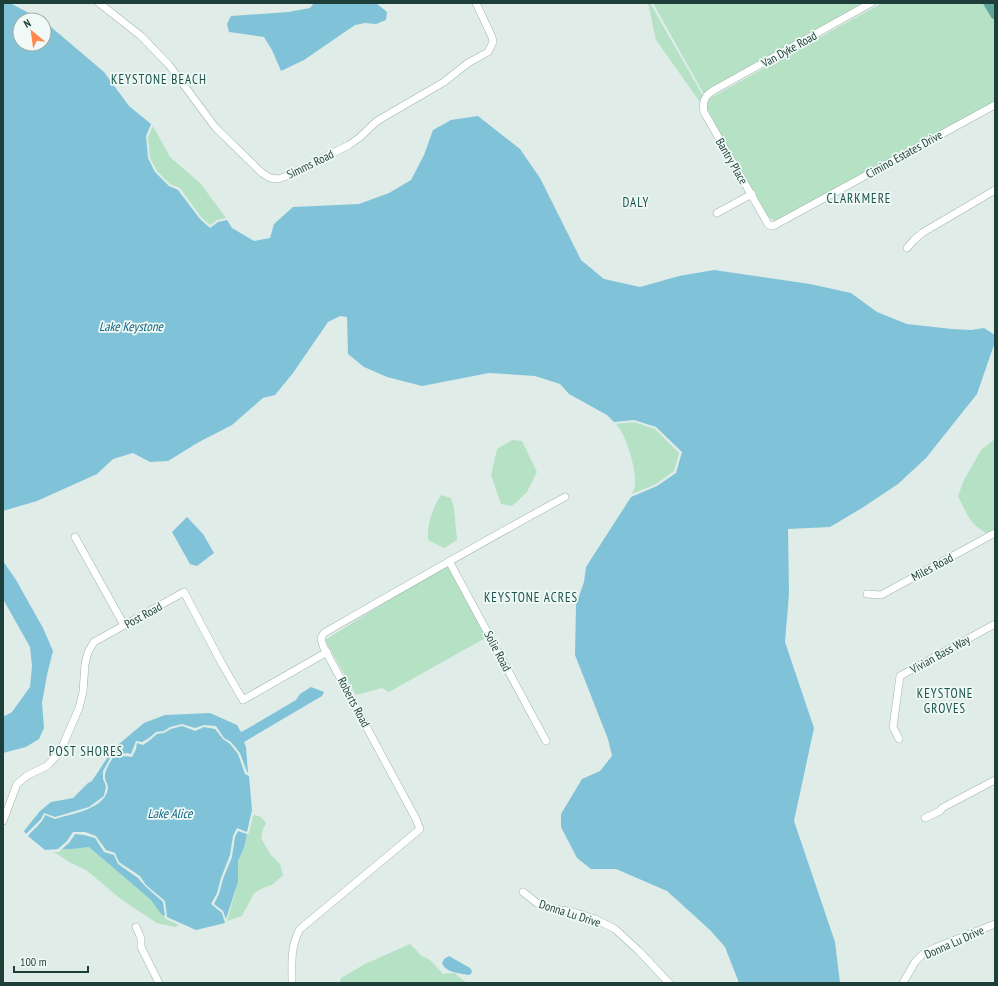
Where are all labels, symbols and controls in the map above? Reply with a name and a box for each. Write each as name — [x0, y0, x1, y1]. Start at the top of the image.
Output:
north arrow — [12, 12, 52, 52]
text: N — [21, 16, 33, 31]
street label: Van Dyke Road — [758, 28, 819, 71]
district label: KEYSTONE BEACH — [111, 71, 207, 88]
street label: Cimino Estates Drive — [863, 127, 945, 181]
street label: Bantry Place — [713, 135, 751, 187]
street label: Simms Road — [284, 146, 336, 182]
district label: CLARKMERE — [827, 190, 891, 207]
district label: DALY — [623, 194, 649, 211]
water label: Lake Keystone — [99, 318, 165, 335]
street label: Miles Road — [909, 550, 955, 584]
district label: KEYSTONE ACRES — [484, 589, 578, 606]
street label: Post Road — [122, 599, 164, 631]
street label: Solie Road — [481, 628, 515, 674]
street label: Vivian Bass Way — [907, 631, 973, 677]
street label: Roberts Road — [335, 674, 373, 730]
district label: KEYSTONE GROVES — [917, 685, 973, 717]
district label: POST SHORES — [49, 743, 123, 760]
water label: Lake Alice — [148, 805, 194, 822]
street label: Donna Lu Drive — [537, 896, 603, 930]
street label: Donna Lu Drive — [922, 922, 986, 962]
scale bar — [14, 948, 88, 974]
text: 100 m — [20, 954, 47, 969]

